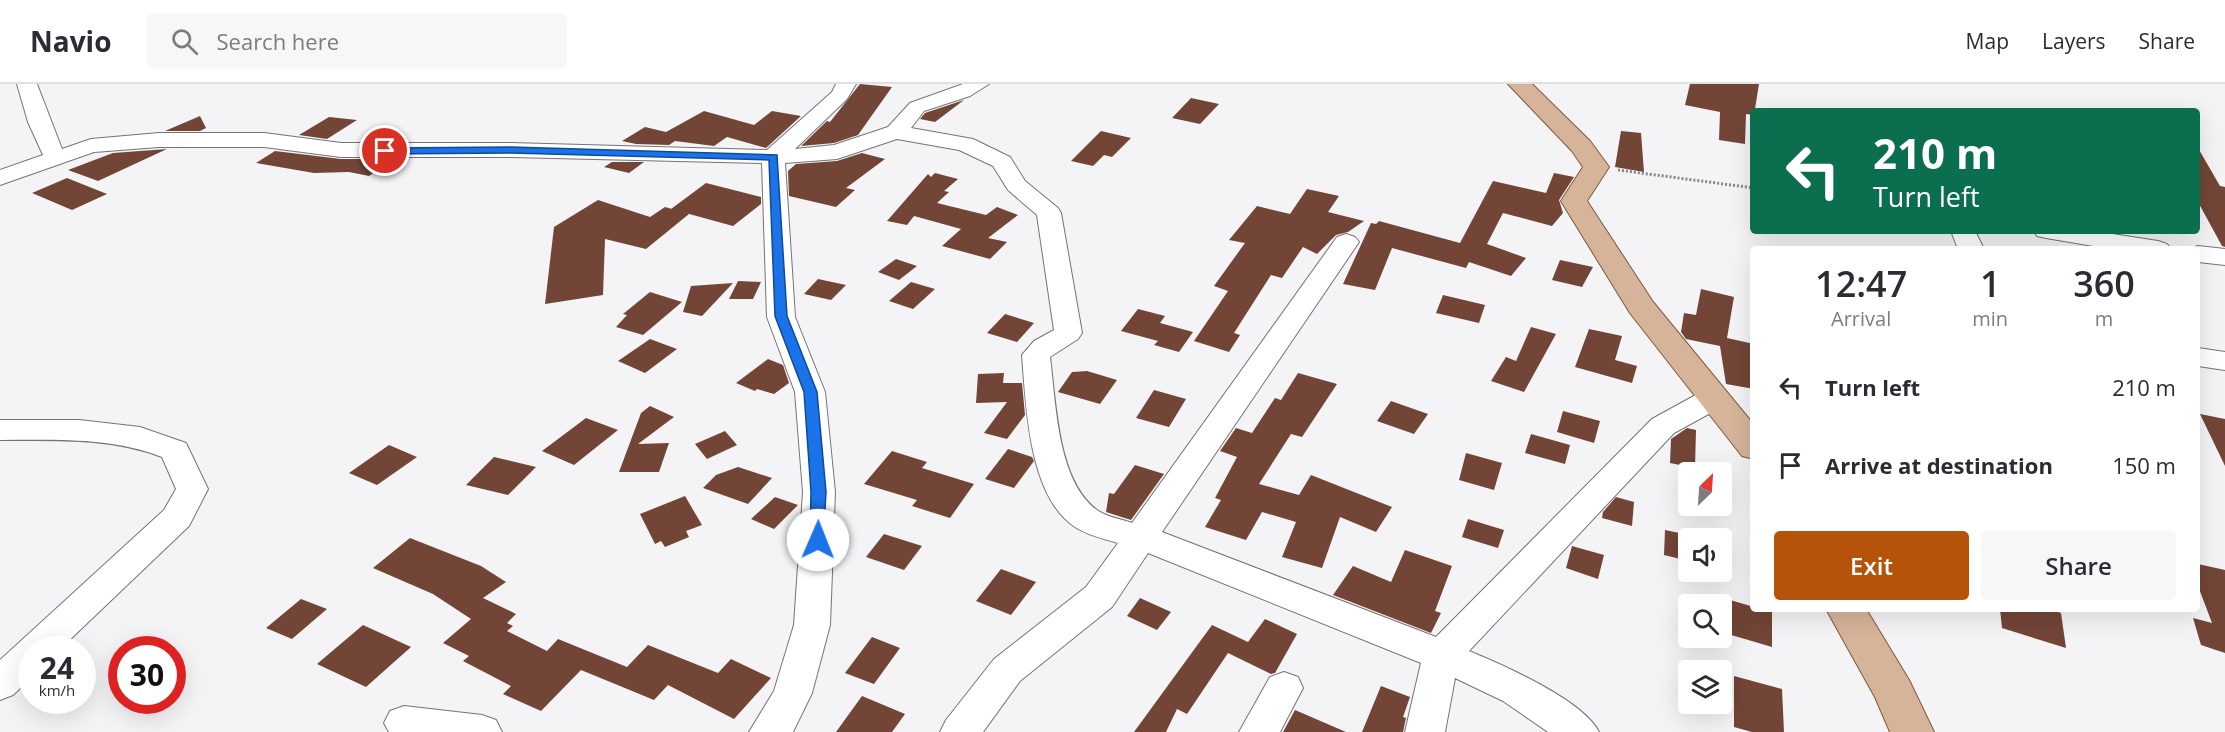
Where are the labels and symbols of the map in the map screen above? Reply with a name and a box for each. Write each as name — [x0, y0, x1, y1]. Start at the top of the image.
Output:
pin — [359, 125, 410, 176]
north arrow — [1678, 462, 1732, 516]
position arrow — [786, 508, 850, 572]
speed limit sign: 30 — [108, 636, 186, 714]

